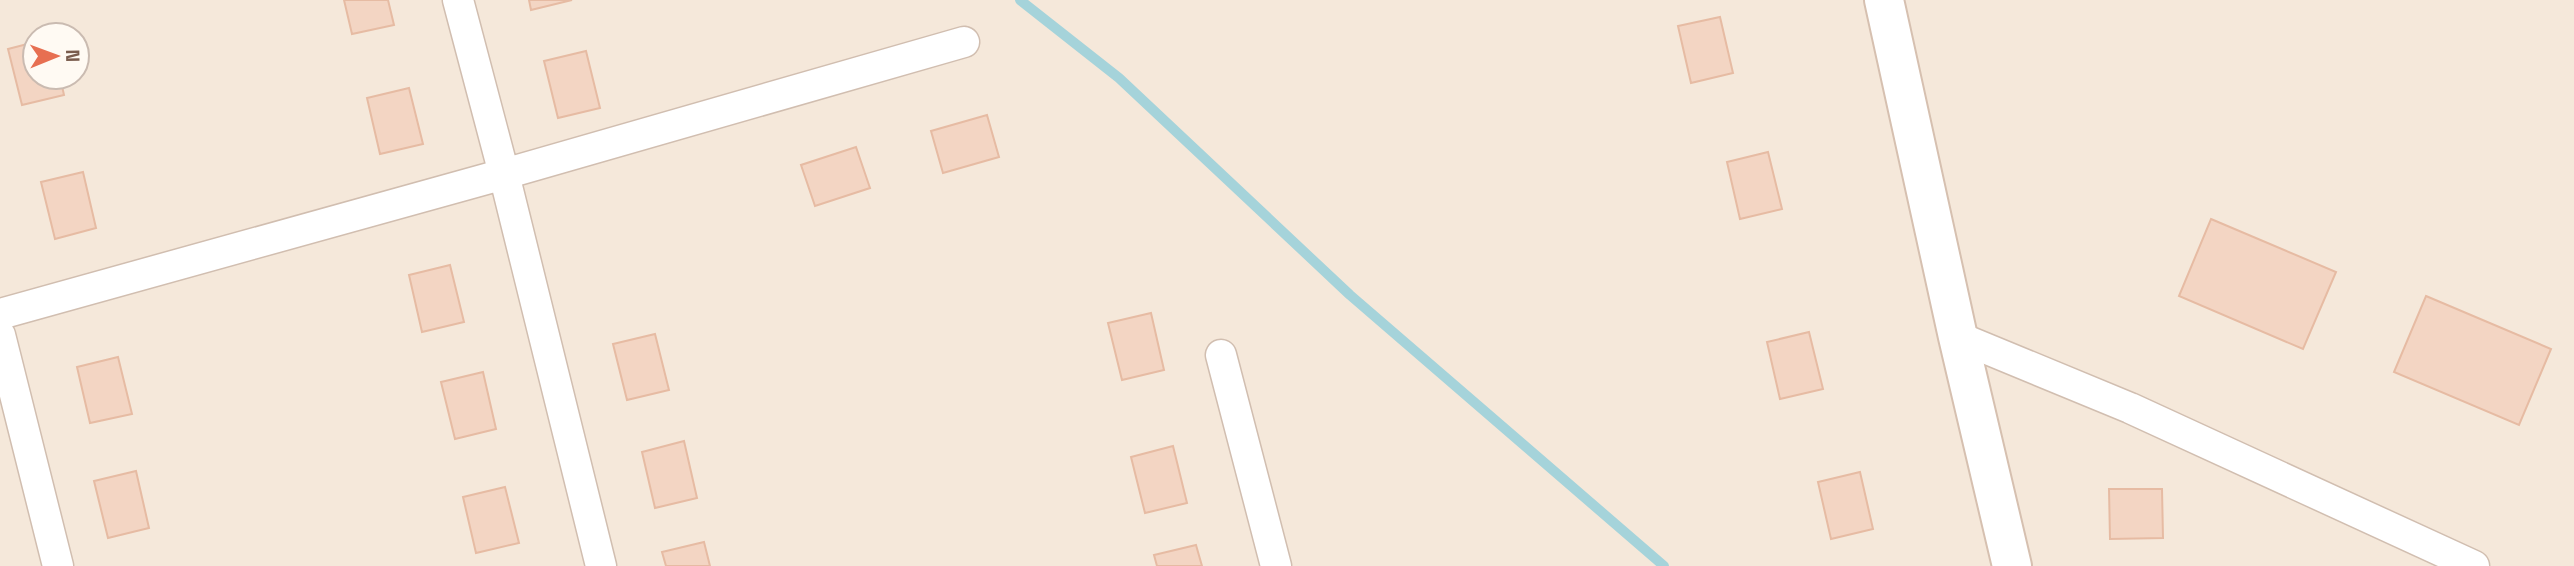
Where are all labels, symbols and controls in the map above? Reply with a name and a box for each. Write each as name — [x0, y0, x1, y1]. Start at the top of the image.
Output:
north arrow — [21, 21, 91, 91]
text: N — [60, 49, 85, 62]

